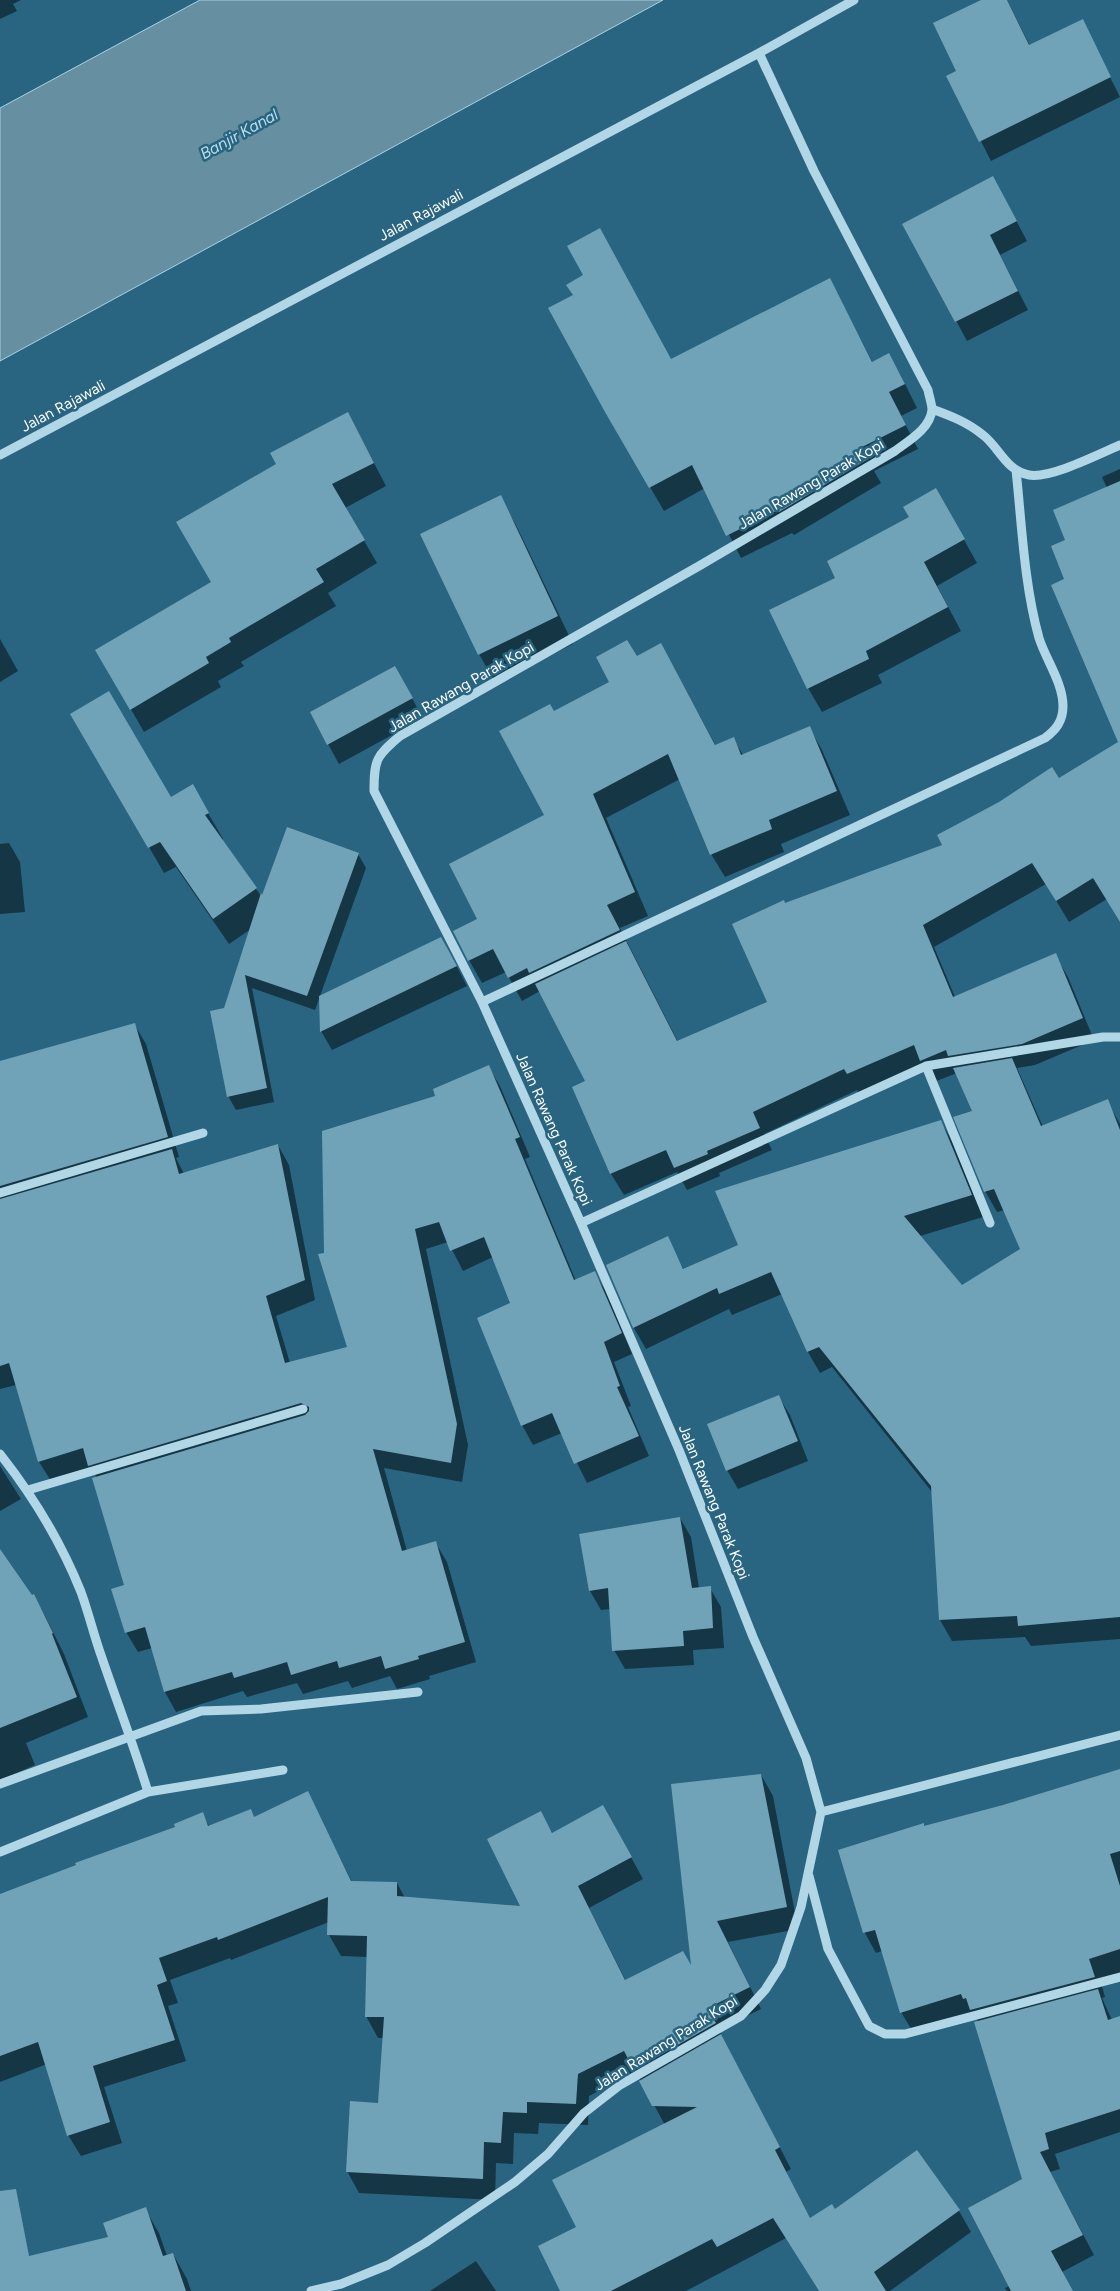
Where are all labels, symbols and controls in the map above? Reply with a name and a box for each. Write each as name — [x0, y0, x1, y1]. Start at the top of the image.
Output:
water label: Banjir Kanal — [197, 105, 282, 163]
street label: Jalan Rajawali — [376, 185, 466, 245]
street label: Jalan Rajawali — [18, 376, 108, 436]
street label: Jalan Rawang Parak Kopi — [735, 435, 887, 533]
street label: Jalan Rawang Parak Kopi — [385, 638, 537, 736]
street label: Jalan Rawang Parak Kopi — [512, 1050, 596, 1208]
street label: Jalan Rawang Parak Kopi — [675, 1422, 753, 1582]
street label: Jalan Rawang Parak Kopi — [591, 1992, 741, 2094]

